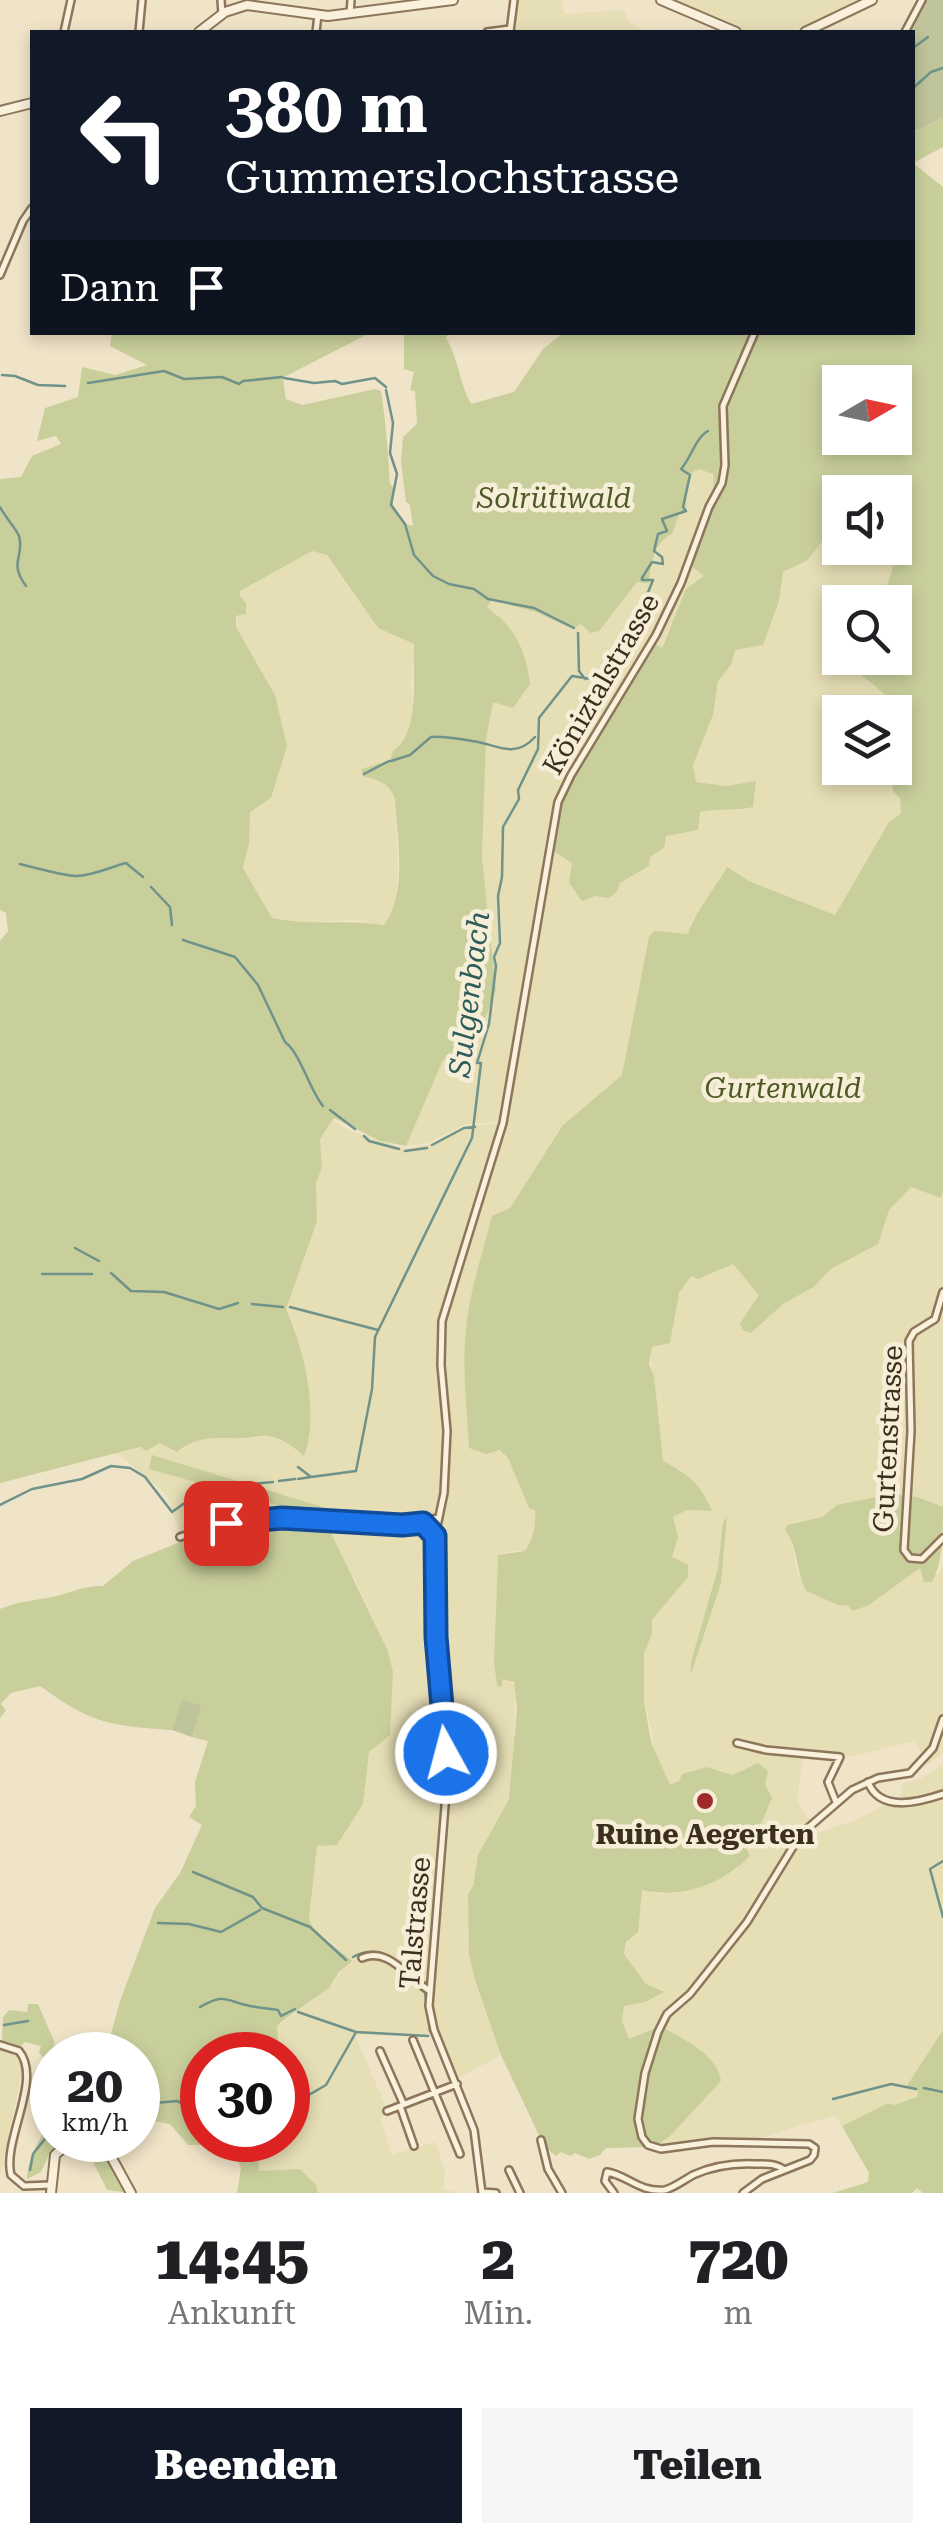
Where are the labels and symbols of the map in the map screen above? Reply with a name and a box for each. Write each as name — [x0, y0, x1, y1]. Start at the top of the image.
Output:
north arrow — [822, 365, 912, 455]
park label: Solrütiwald — [476, 482, 631, 515]
street label: Köniztalstrasse — [536, 588, 666, 780]
water label: Sulgenbach — [441, 909, 497, 1080]
park label: Gurtenwald — [705, 1072, 861, 1105]
street label: Gurtenstrasse — [867, 1345, 909, 1533]
pin — [184, 1481, 269, 1566]
position arrow — [394, 1701, 498, 1805]
marker: Ruine Aegerten — [694, 1790, 716, 1812]
place label: Ruine Aegerten — [595, 1818, 815, 1851]
street label: Talstrasse — [393, 1856, 437, 1990]
speed limit sign: 30 — [180, 2032, 310, 2162]

